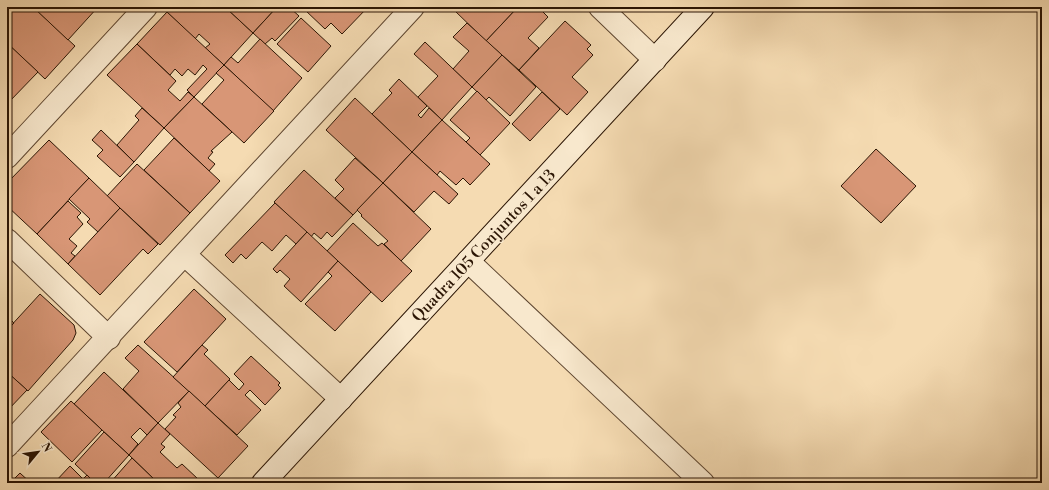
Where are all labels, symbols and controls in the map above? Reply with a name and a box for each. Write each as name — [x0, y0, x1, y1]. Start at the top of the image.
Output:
street label: Quadra 105 Conjuntos 1 a 13 — [408, 165, 560, 326]
north arrow — [18, 432, 58, 472]
text: N — [38, 440, 54, 455]

